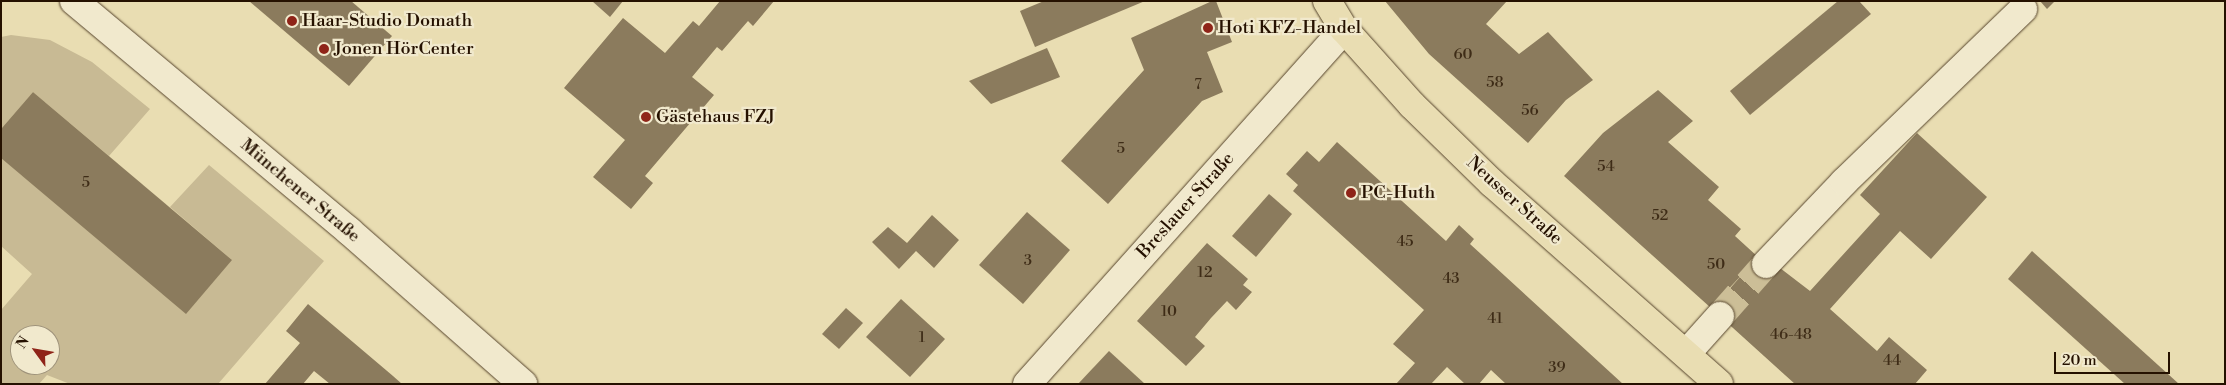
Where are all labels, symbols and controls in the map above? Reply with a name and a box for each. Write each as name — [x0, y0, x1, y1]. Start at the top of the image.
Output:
place label: Haar-Studio Domath — [302, 10, 472, 32]
marker: Haar-Studio Domath — [286, 15, 298, 27]
place label: Hoti KFZ-Handel — [1218, 17, 1361, 39]
marker: Hoti KFZ-Handel — [1202, 22, 1214, 34]
place label: Jonen HörCenter — [334, 38, 474, 60]
marker: Jonen HörCenter — [318, 43, 330, 55]
house number: 60 — [1453, 46, 1473, 64]
house number: 58 — [1486, 74, 1504, 92]
house number: 7 — [1194, 76, 1202, 94]
house number: 56 — [1521, 102, 1539, 120]
place label: Gästehaus FZJ — [656, 106, 775, 128]
marker: Gästehaus FZJ — [640, 111, 652, 123]
street label: Münchener Straße — [236, 135, 364, 247]
house number: 5 — [1117, 140, 1125, 158]
street label: Breslauer Straße — [1133, 149, 1239, 263]
street label: Neusser Straße — [1462, 152, 1566, 250]
house number: 54 — [1597, 158, 1615, 176]
house number: 5 — [82, 174, 90, 192]
place label: PC-Huth — [1361, 182, 1435, 204]
marker: PC-Huth — [1345, 187, 1357, 199]
house number: 52 — [1652, 207, 1668, 225]
house number: 45 — [1396, 233, 1414, 251]
house number: 3 — [1024, 252, 1032, 270]
house number: 50 — [1707, 256, 1725, 274]
house number: 12 — [1197, 264, 1213, 282]
house number: 43 — [1442, 270, 1460, 288]
house number: 10 — [1161, 303, 1177, 321]
house number: 41 — [1487, 310, 1503, 328]
north arrow — [10, 325, 60, 375]
house number: 46-48 — [1770, 326, 1812, 344]
house number: 1 — [919, 329, 925, 347]
text: N — [13, 333, 34, 352]
scale bar — [2056, 342, 2172, 374]
text: 20 m — [2062, 351, 2097, 370]
house number: 44 — [1883, 352, 1901, 370]
house number: 39 — [1548, 359, 1566, 377]

